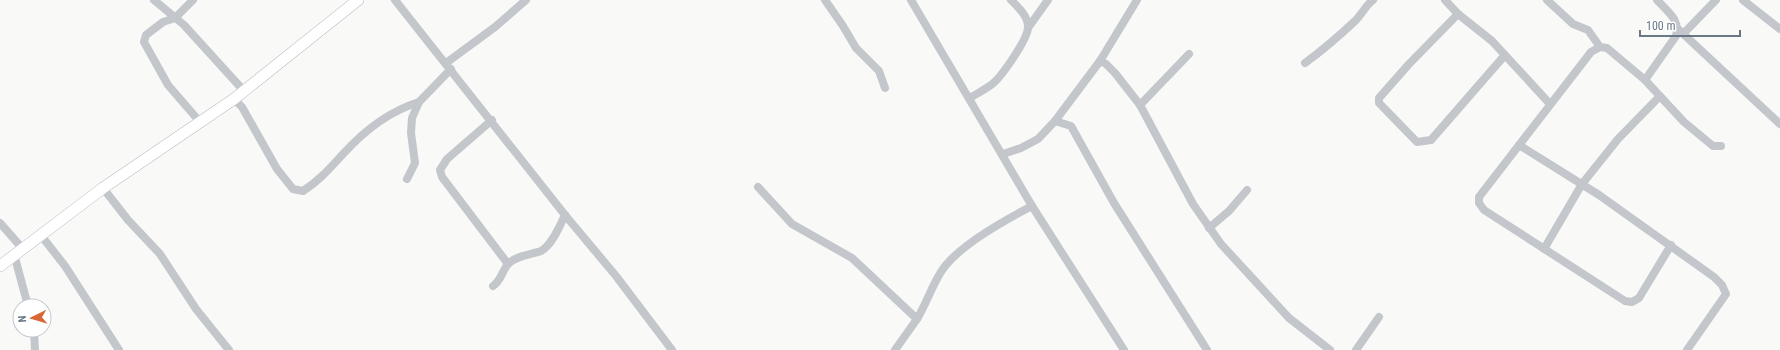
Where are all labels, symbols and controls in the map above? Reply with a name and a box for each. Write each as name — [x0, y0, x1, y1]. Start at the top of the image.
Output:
scale bar — [1640, 12, 1740, 38]
text: 100 m — [1646, 19, 1676, 33]
north arrow — [12, 298, 52, 338]
text: N — [16, 315, 29, 323]

